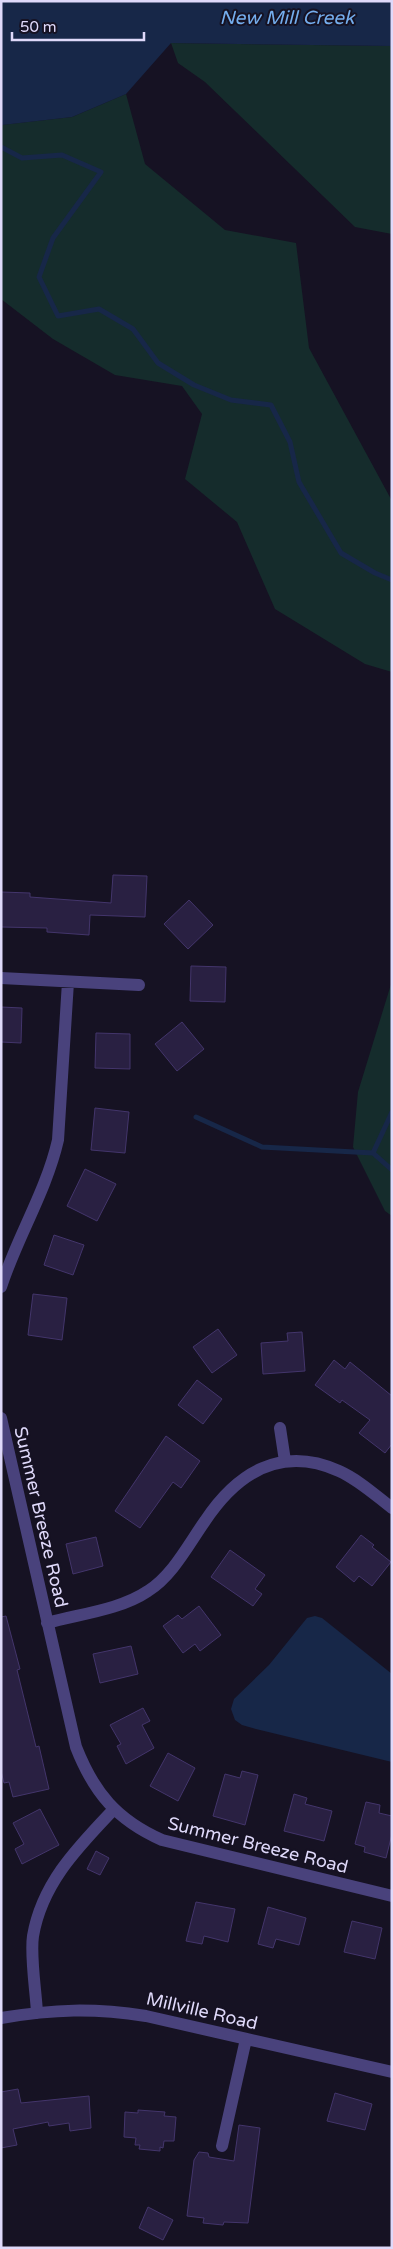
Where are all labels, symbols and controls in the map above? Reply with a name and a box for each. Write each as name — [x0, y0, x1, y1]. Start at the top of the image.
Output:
water label: New Mill Creek — [220, 7, 356, 29]
scale bar — [12, 10, 145, 42]
text: 50 m — [20, 18, 57, 36]
street label: Summer Breeze Road — [9, 1424, 73, 1610]
street label: Summer Breeze Road — [166, 1812, 350, 1878]
street label: Millville Road — [144, 1987, 260, 2035]

